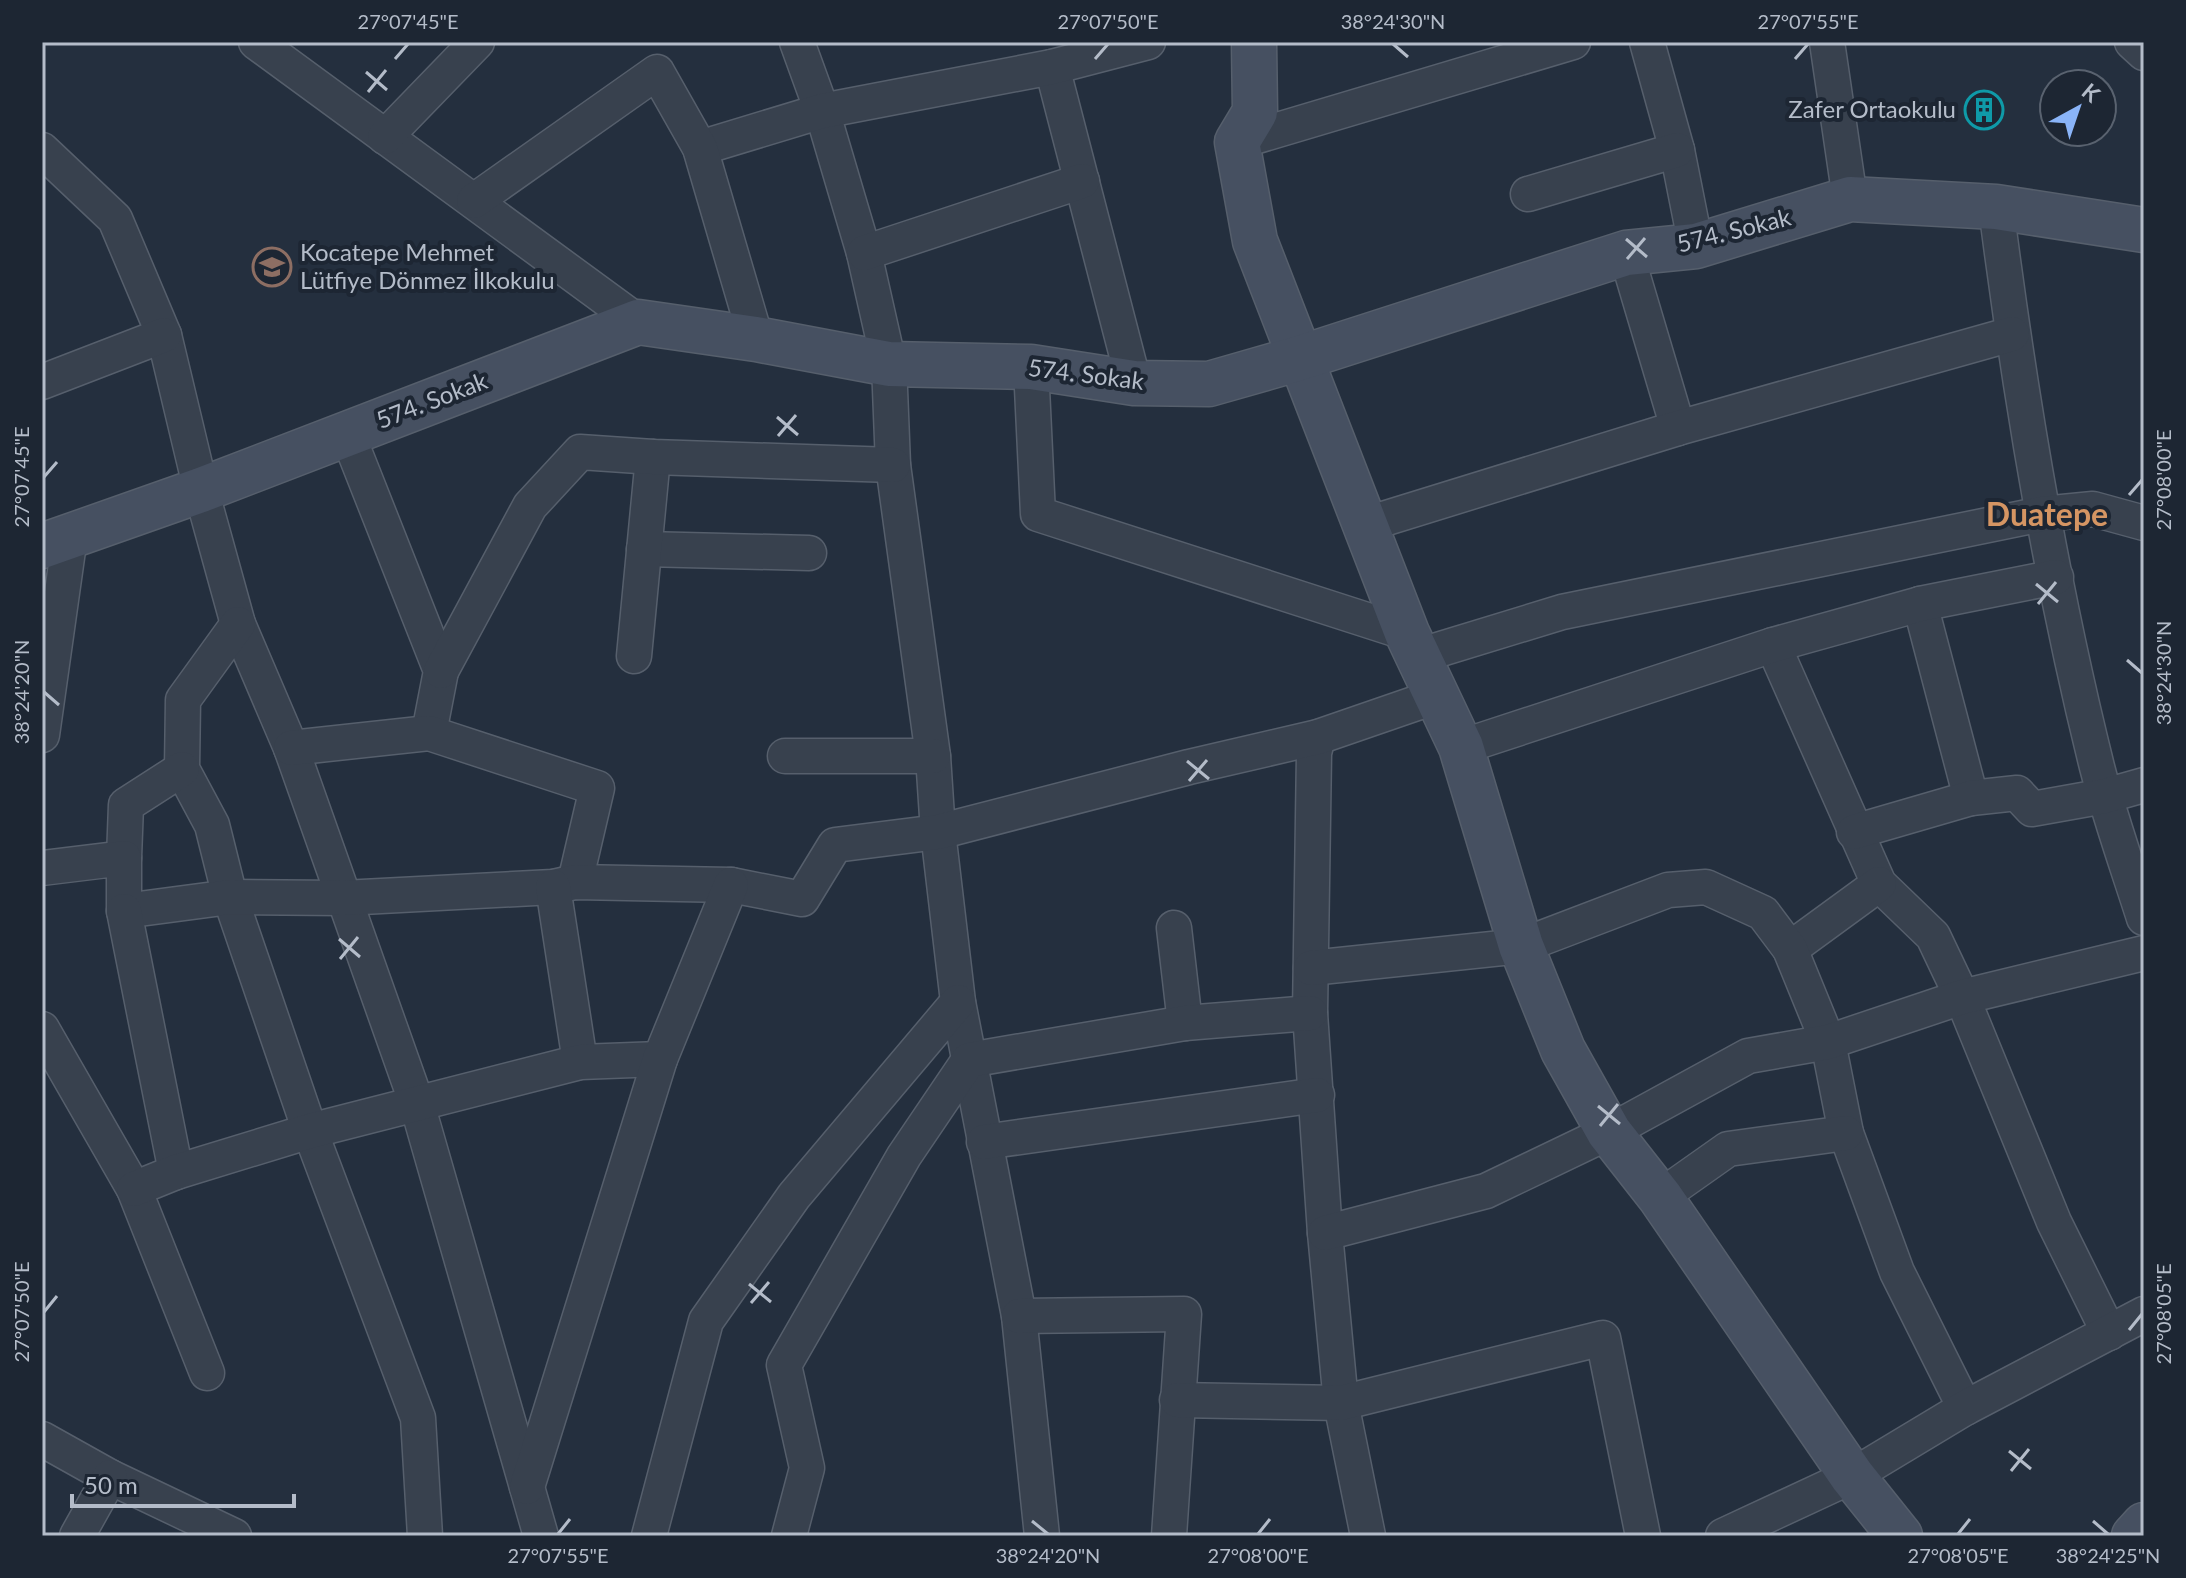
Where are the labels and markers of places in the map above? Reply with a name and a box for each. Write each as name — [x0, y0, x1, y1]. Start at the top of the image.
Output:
building icon: Zafer Ortaokulu — [1963, 89, 2005, 131]
place label: Zafer Ortaokulu — [1788, 94, 1956, 123]
place label: Kocatepe Mehmet Lütfiye Dönmez İlkokulu — [300, 237, 555, 294]
school or university icon: Kocatepe Mehmet Lütfiye Dönmez İlkokulu — [251, 246, 293, 288]

